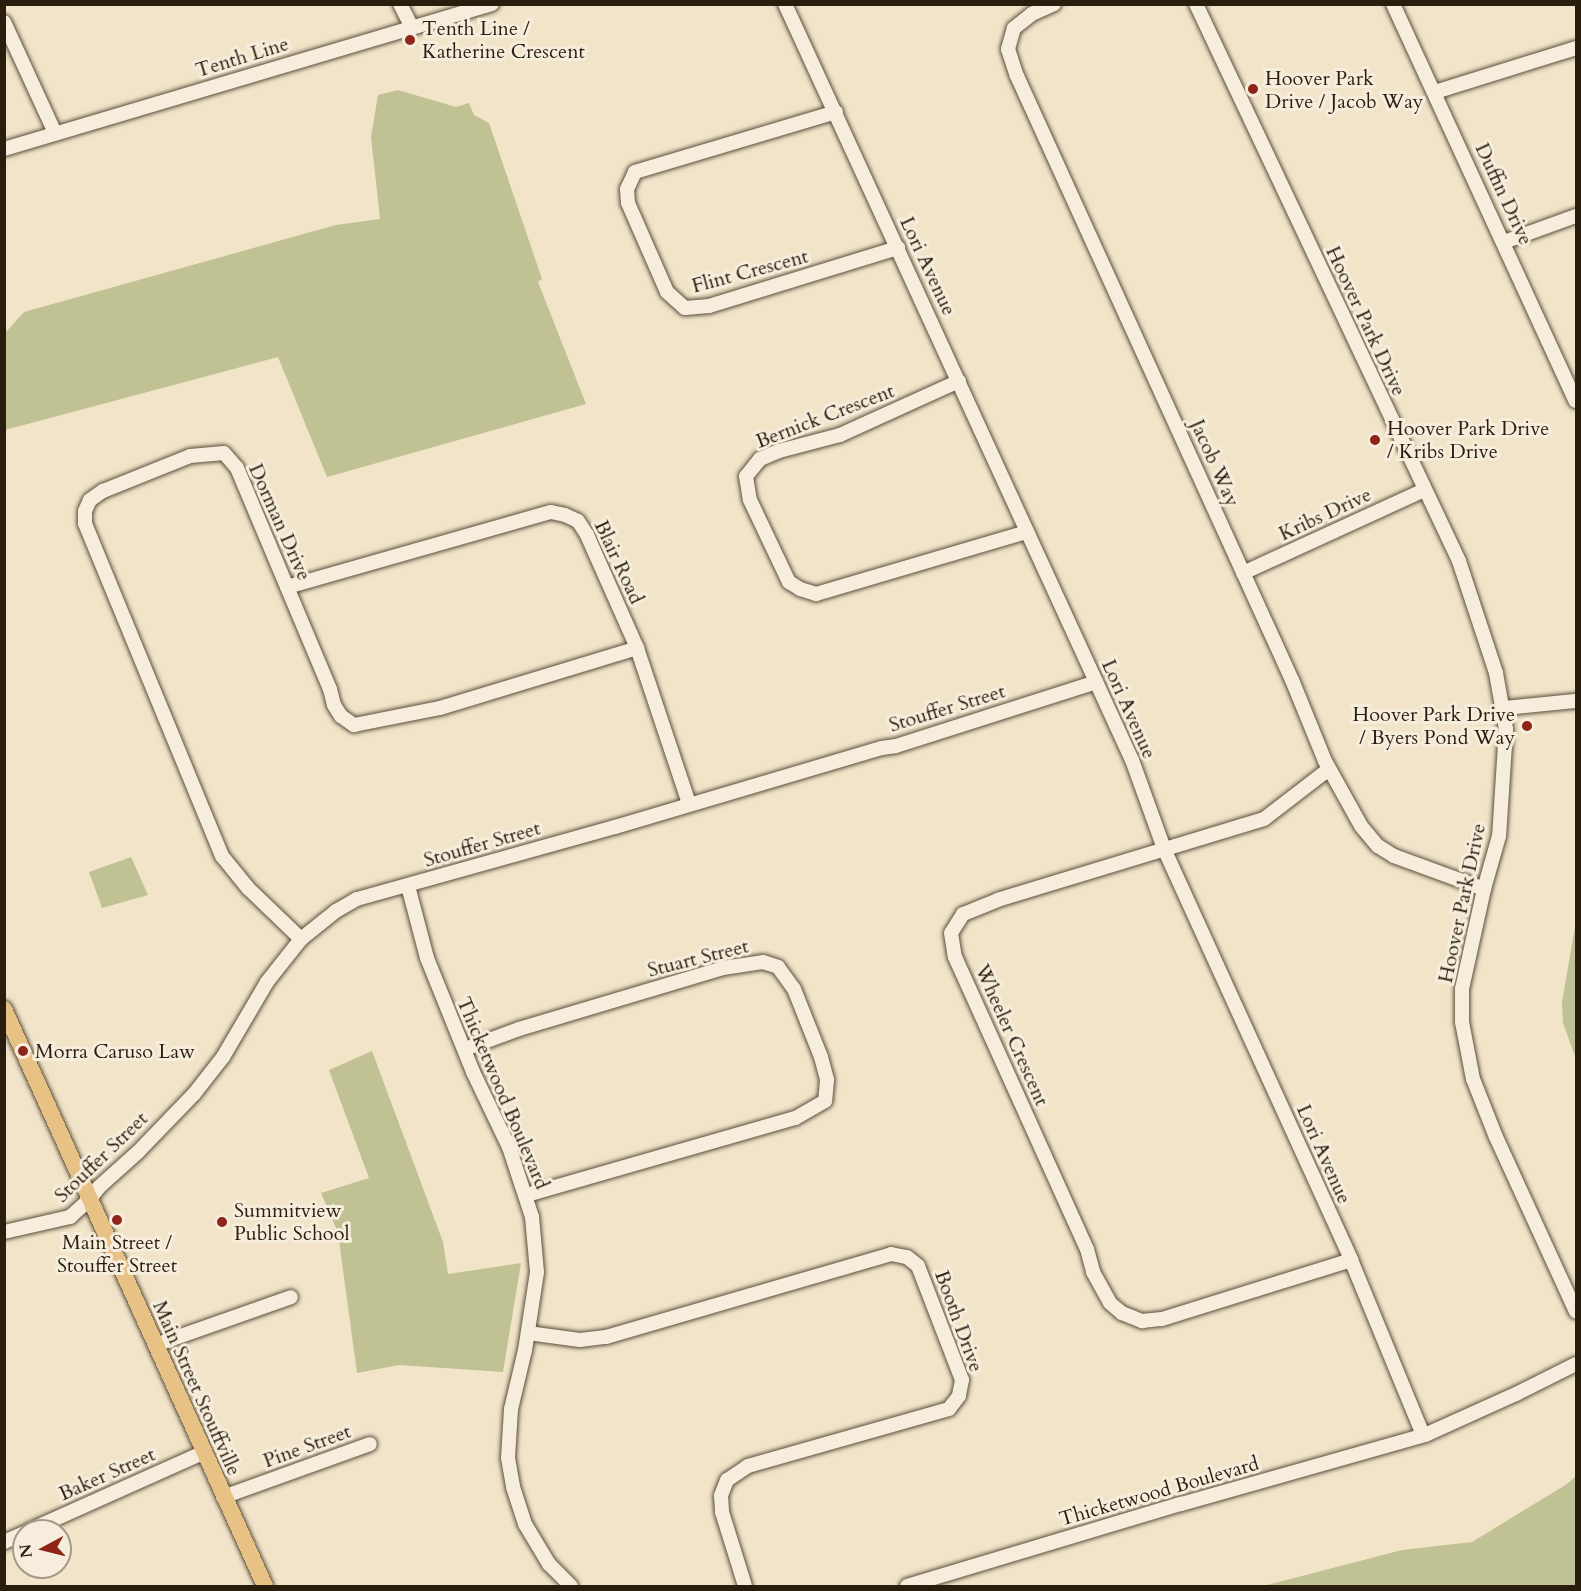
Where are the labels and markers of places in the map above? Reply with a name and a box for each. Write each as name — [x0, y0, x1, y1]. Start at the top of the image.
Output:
place label: Tenth Line / Katherine Crescent — [422, 16, 585, 63]
marker: Tenth Line / Katherine Crescent — [403, 33, 417, 47]
place label: Hoover Park Drive / Jacob Way — [1265, 66, 1423, 113]
marker: Hoover Park Drive / Jacob Way — [1246, 82, 1260, 96]
place label: Hoover Park Drive / Kribs Drive — [1387, 416, 1549, 463]
marker: Hoover Park Drive / Kribs Drive — [1368, 433, 1382, 447]
place label: Hoover Park Drive / Byers Pond Way — [1353, 702, 1515, 749]
marker: Hoover Park Drive / Byers Pond Way — [1520, 719, 1534, 733]
place label: Morra Caruso Law — [35, 1039, 195, 1063]
marker: Morra Caruso Law — [16, 1044, 30, 1058]
place label: Summitview Public School — [234, 1198, 350, 1245]
marker: Main Street / Stouffer Street — [110, 1213, 124, 1227]
marker: Summitview Public School — [215, 1215, 229, 1229]
place label: Main Street / Stouffer Street — [57, 1230, 177, 1277]

